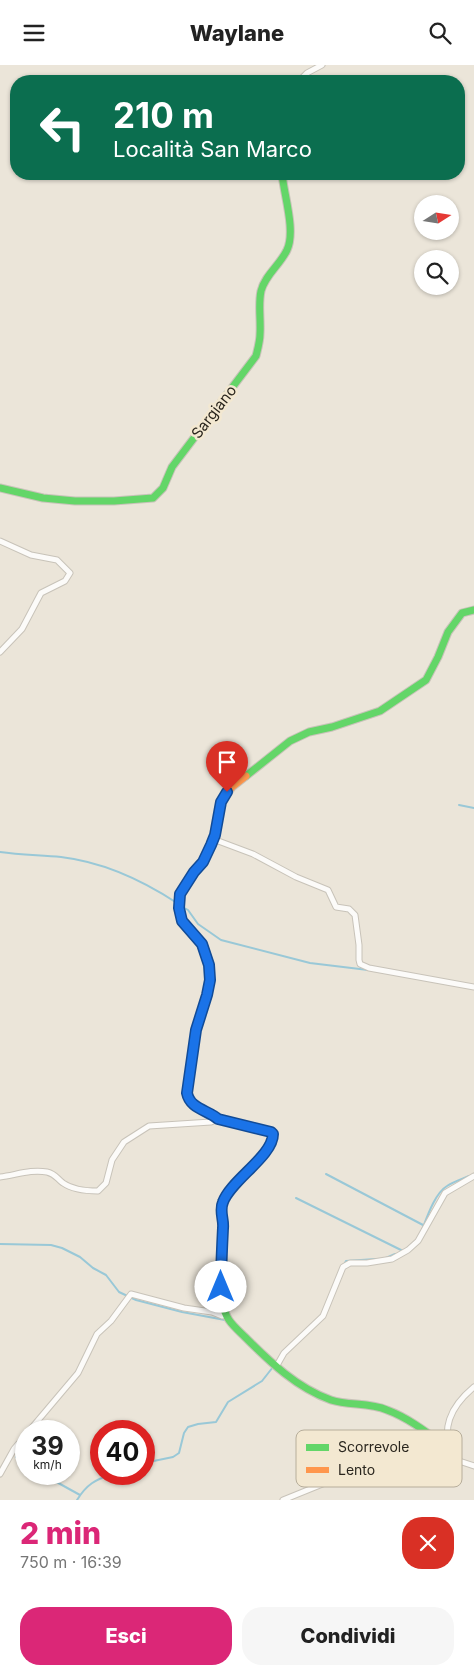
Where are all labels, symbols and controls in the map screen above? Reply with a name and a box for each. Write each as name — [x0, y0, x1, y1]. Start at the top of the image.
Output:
icon: menu — [20, 19, 48, 47]
icon: search — [426, 19, 454, 47]
text: Waylane — [190, 20, 284, 46]
text: 210 m — [113, 94, 214, 136]
icon: left — [30, 95, 95, 160]
text: Località San Marco — [113, 136, 312, 162]
north arrow — [414, 195, 459, 240]
map controls — [414, 195, 459, 295]
button: search — [414, 250, 459, 295]
street label: Sargiano — [187, 381, 240, 442]
pin — [206, 741, 248, 792]
icon: arrive — [213, 748, 241, 776]
position arrow — [194, 1260, 246, 1312]
speed limit sign: 40 — [90, 1420, 155, 1485]
legend — [296, 1430, 462, 1487]
text: 39 — [31, 1431, 64, 1461]
text: Scorrevole — [338, 1438, 409, 1455]
text: km/h — [33, 1457, 62, 1472]
text: Lento — [338, 1461, 375, 1478]
text: 2 min — [20, 1515, 101, 1551]
button: close — [402, 1517, 454, 1569]
text: 750 m · 16:39 — [20, 1552, 122, 1572]
button: Esci — [20, 1607, 232, 1665]
button: Condividi — [242, 1607, 454, 1665]

